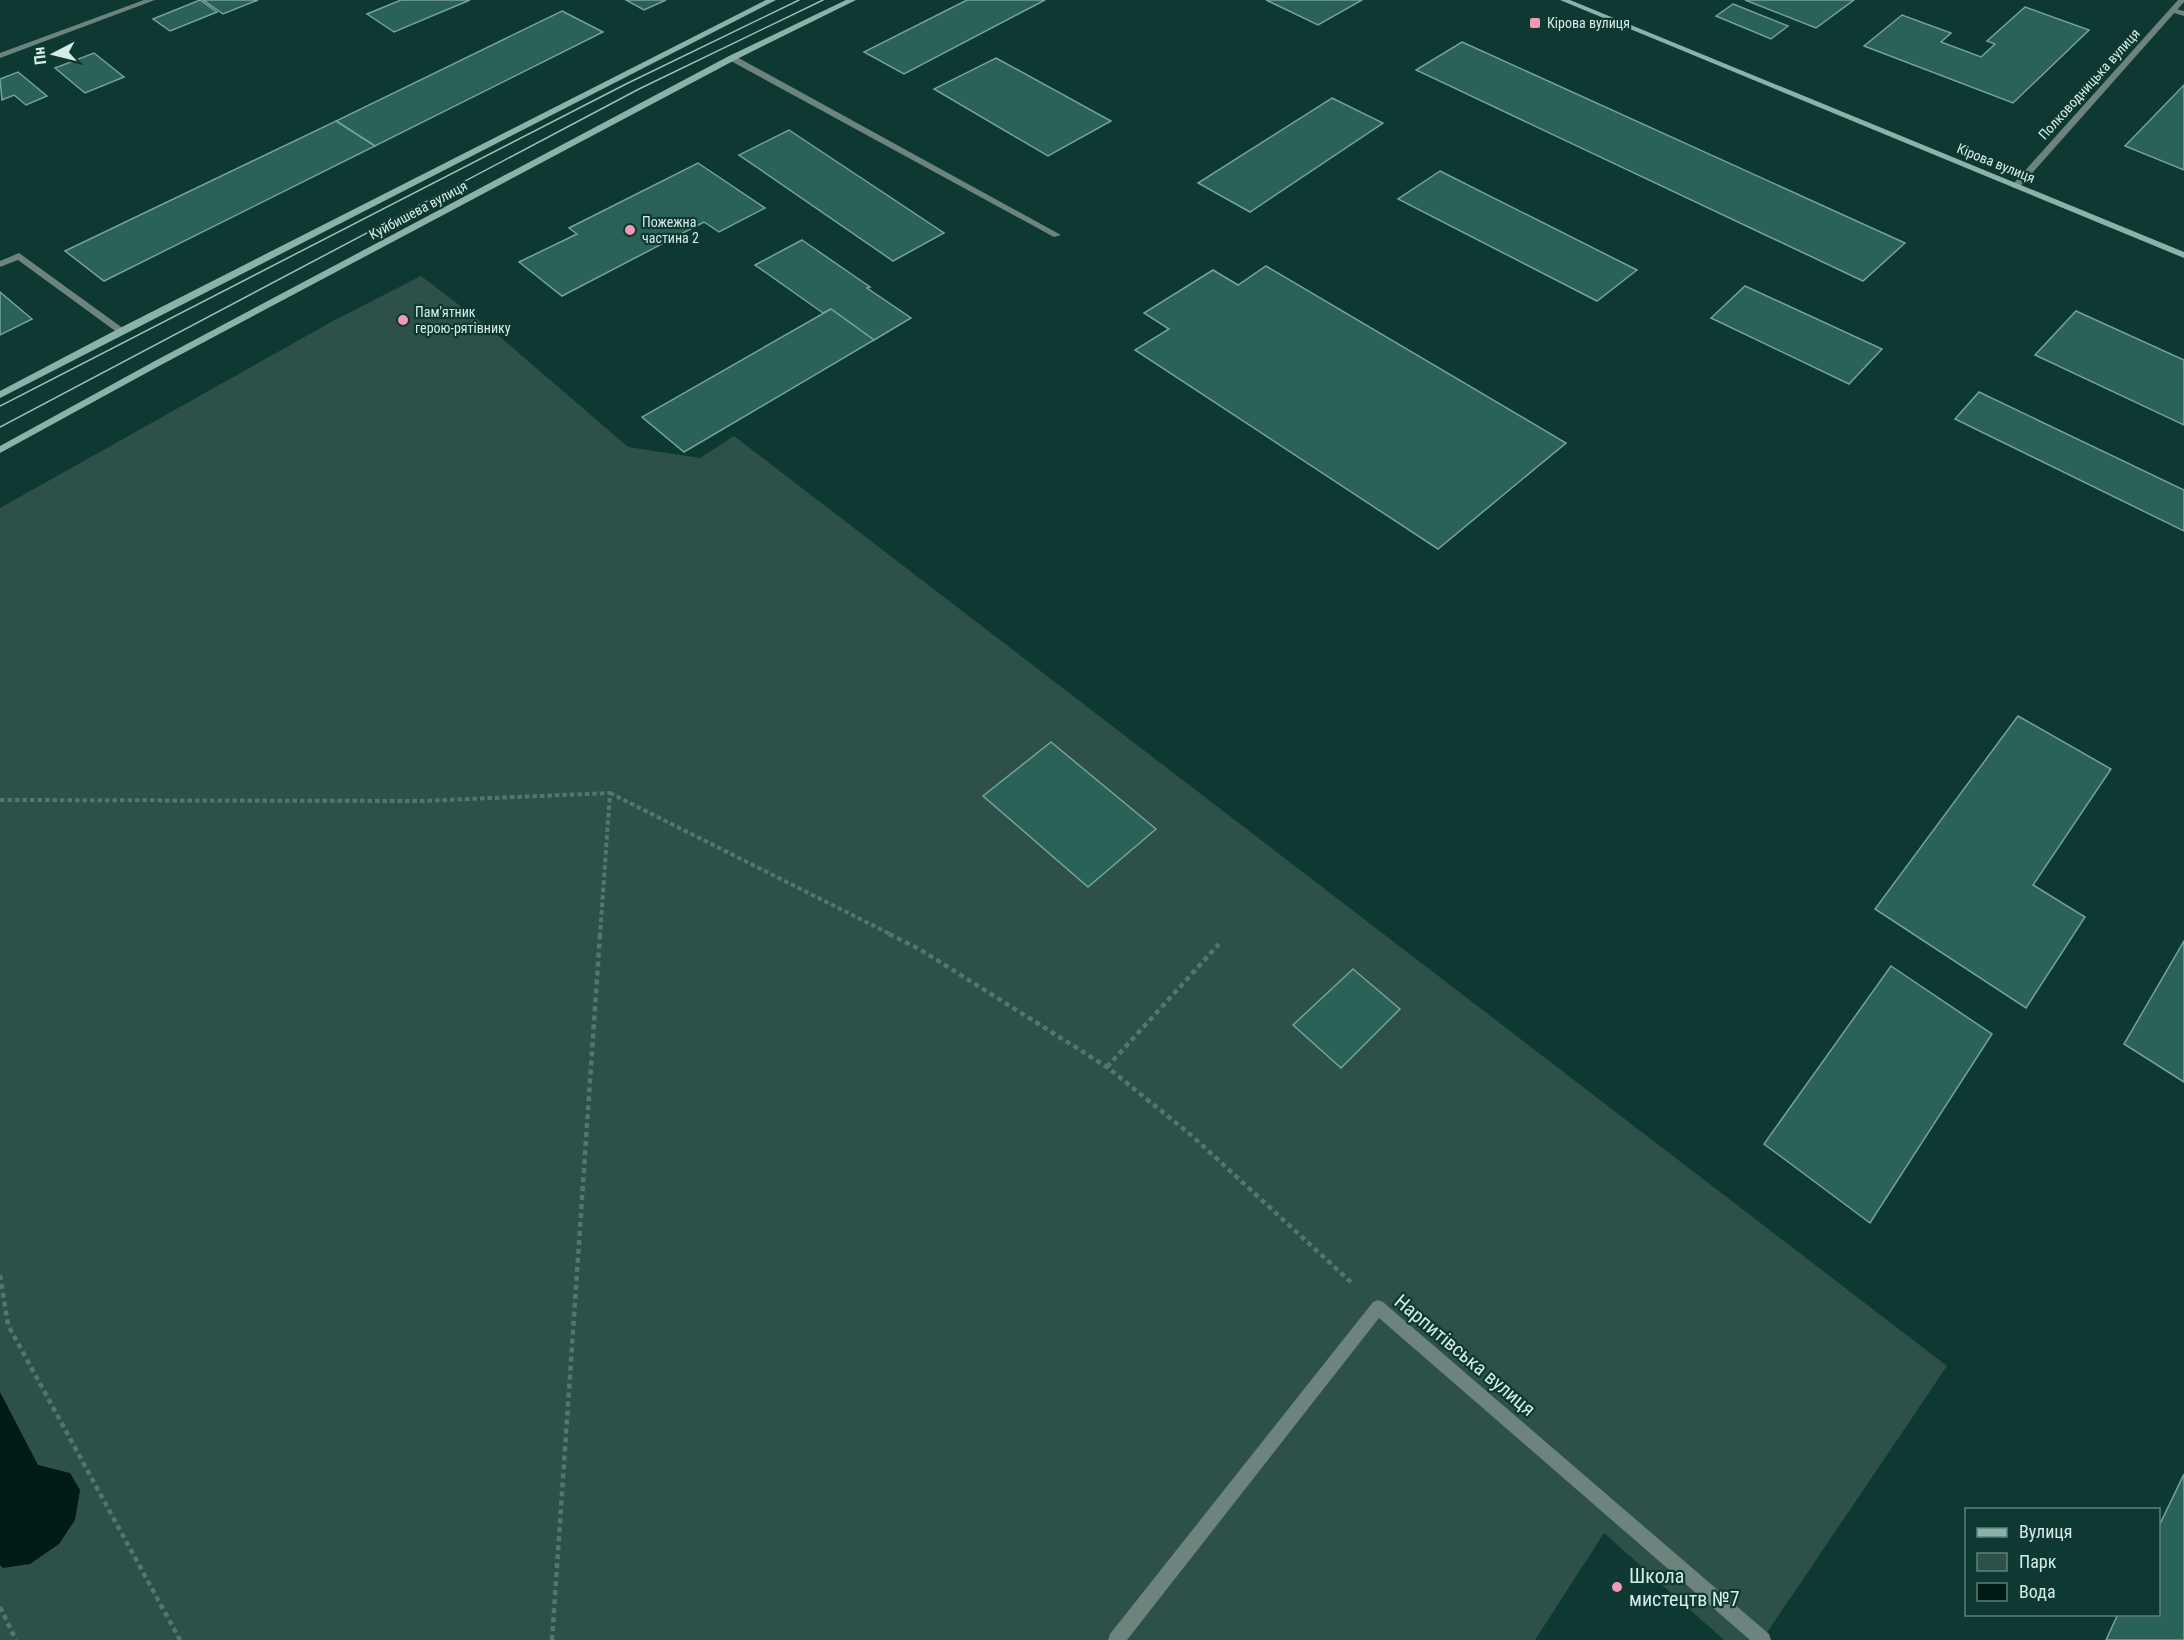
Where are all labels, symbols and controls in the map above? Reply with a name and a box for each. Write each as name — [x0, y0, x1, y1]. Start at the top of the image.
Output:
place label: Кірова вулиця — [1547, 15, 1630, 31]
marker: Кірова вулиця — [1528, 16, 1542, 30]
north arrow — [24, 24, 84, 84]
street label: Полководницька вулиця — [2035, 25, 2143, 143]
text: Пн — [29, 46, 50, 66]
street label: Кірова вулиця — [1955, 140, 2037, 186]
street label: Куйбишева вулиця — [366, 177, 470, 243]
place label: Пожежна частина 2 — [642, 214, 699, 246]
marker: Пожежна частина 2 — [623, 223, 637, 237]
place label: Пам'ятник герою-рятівнику — [415, 304, 511, 336]
marker: Пам'ятник герою-рятівнику — [396, 313, 410, 327]
street label: Нарпитівська вулиця — [1390, 1289, 1540, 1421]
legend — [1965, 1508, 2160, 1616]
text: Вулиця — [2019, 1521, 2073, 1542]
text: Парк — [2019, 1551, 2057, 1572]
place label: Школа мистецтв №7 — [1629, 1564, 1740, 1611]
marker: Школа мистецтв №7 — [1610, 1580, 1624, 1594]
text: Вода — [2019, 1581, 2056, 1602]

